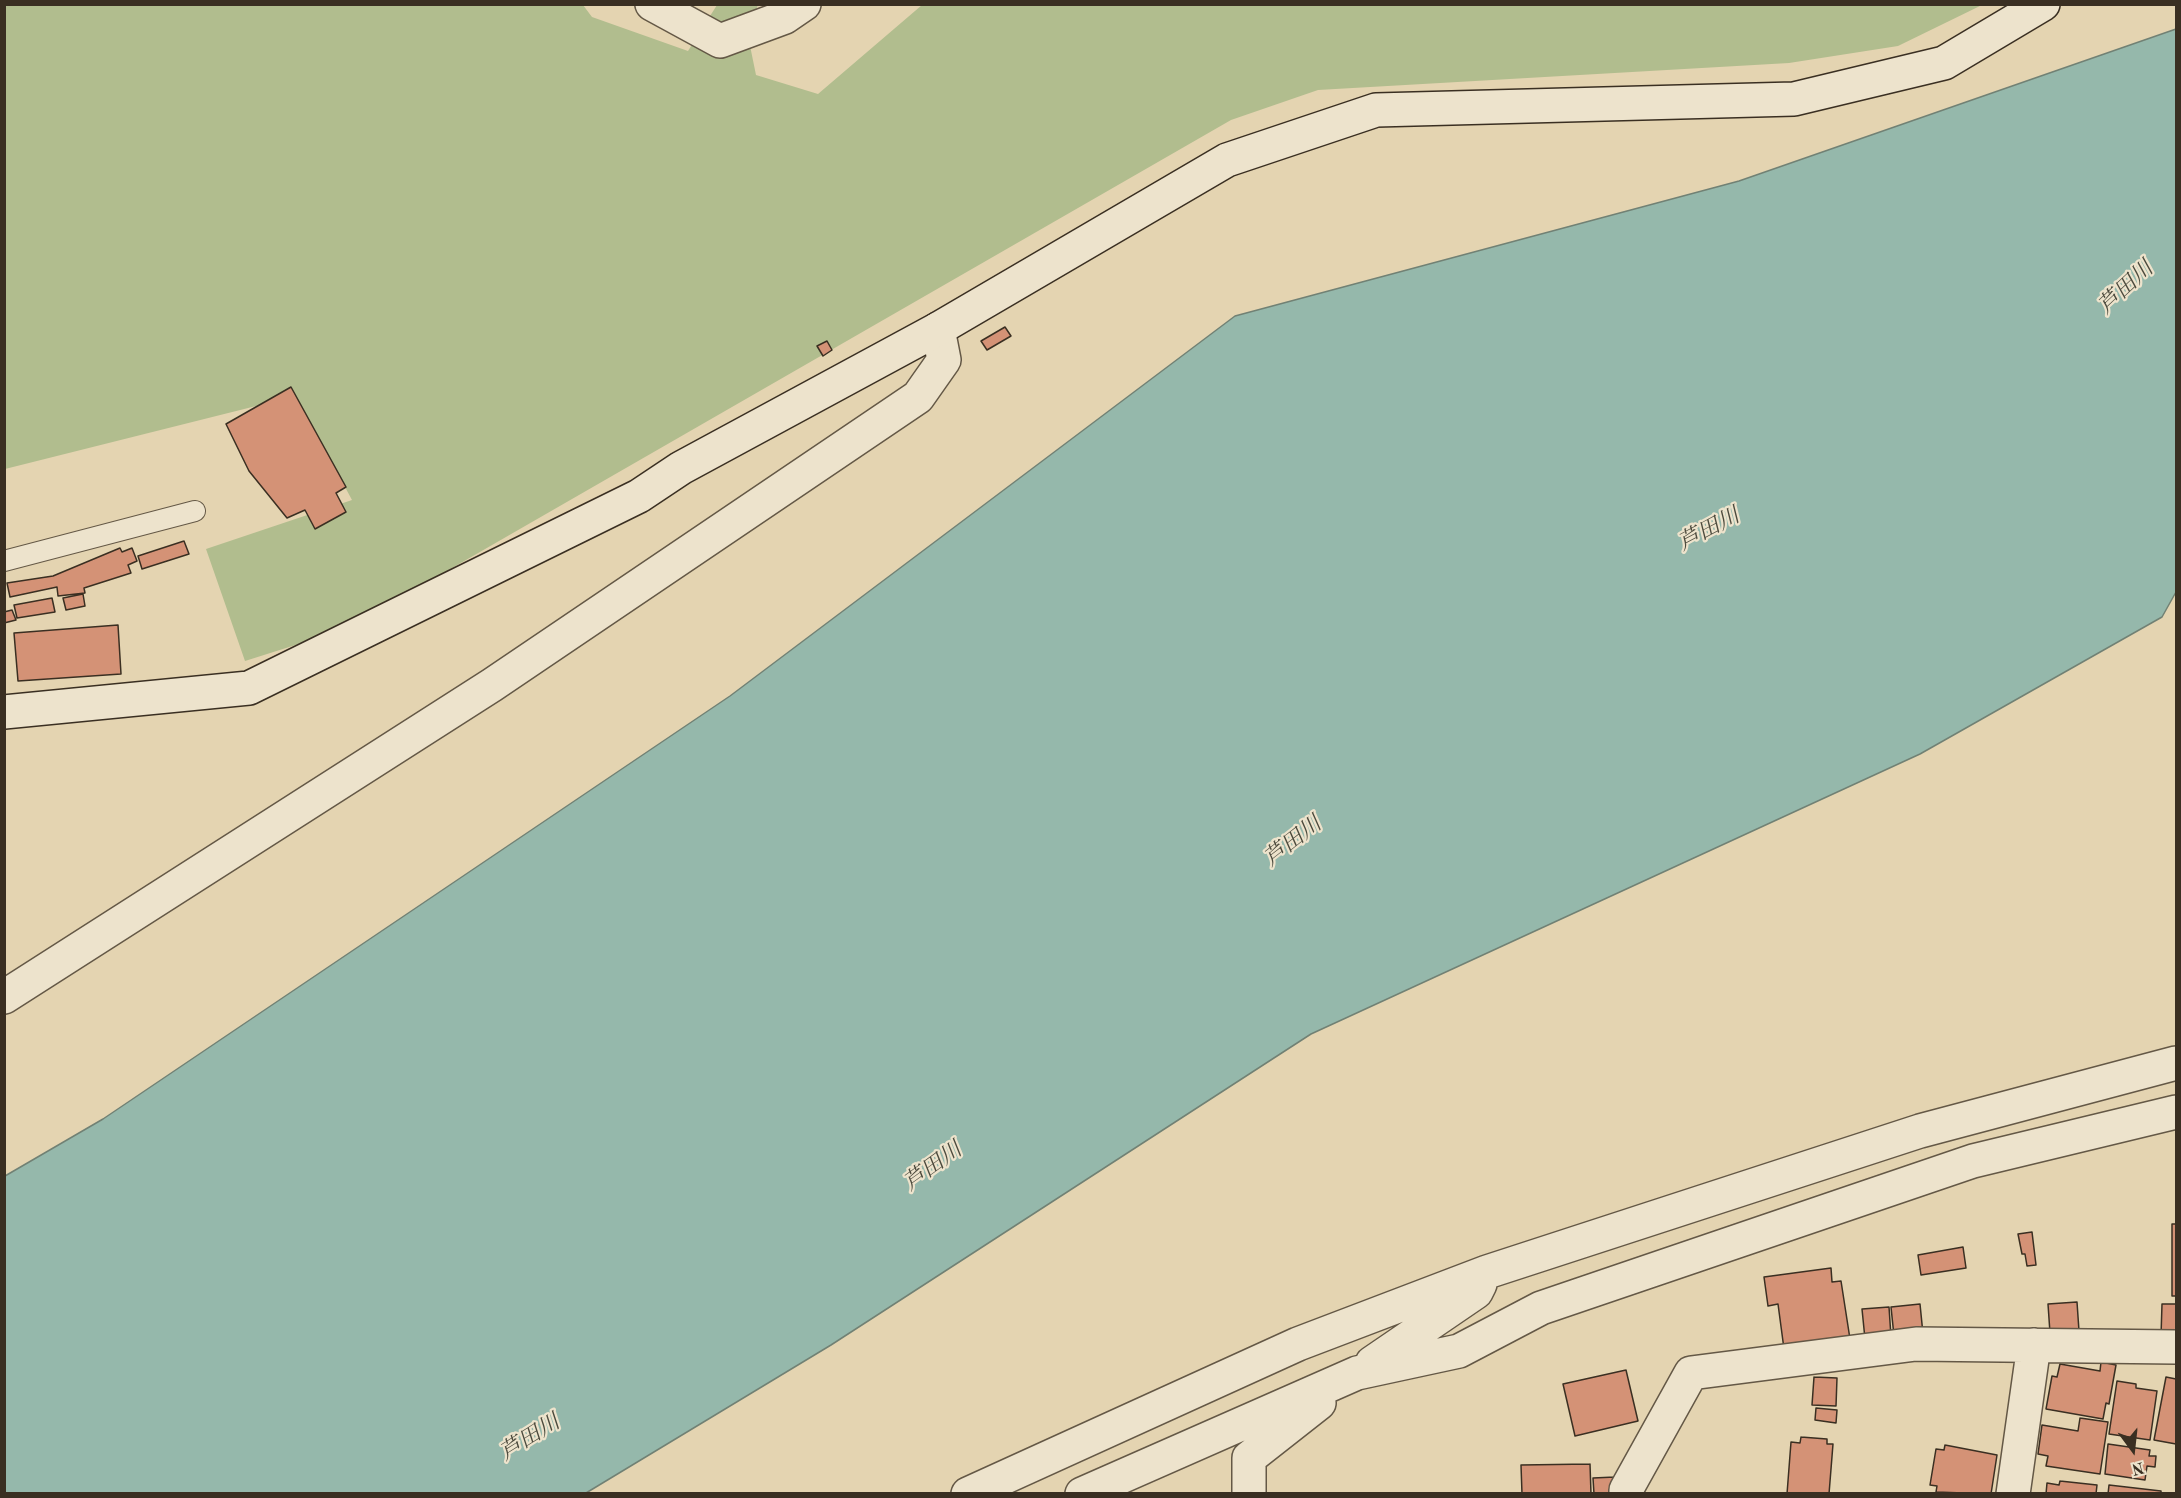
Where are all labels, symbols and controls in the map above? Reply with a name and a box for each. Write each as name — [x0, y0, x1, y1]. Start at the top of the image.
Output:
water label: 芦田川 — [2093, 256, 2159, 320]
water label: 芦田川 — [1674, 503, 1744, 557]
water label: 芦田川 — [1259, 811, 1327, 873]
water label: 芦田川 — [899, 1137, 967, 1197]
water label: 芦田川 — [495, 1409, 565, 1467]
north arrow — [2103, 1420, 2163, 1480]
text: N — [2130, 1458, 2146, 1477]

